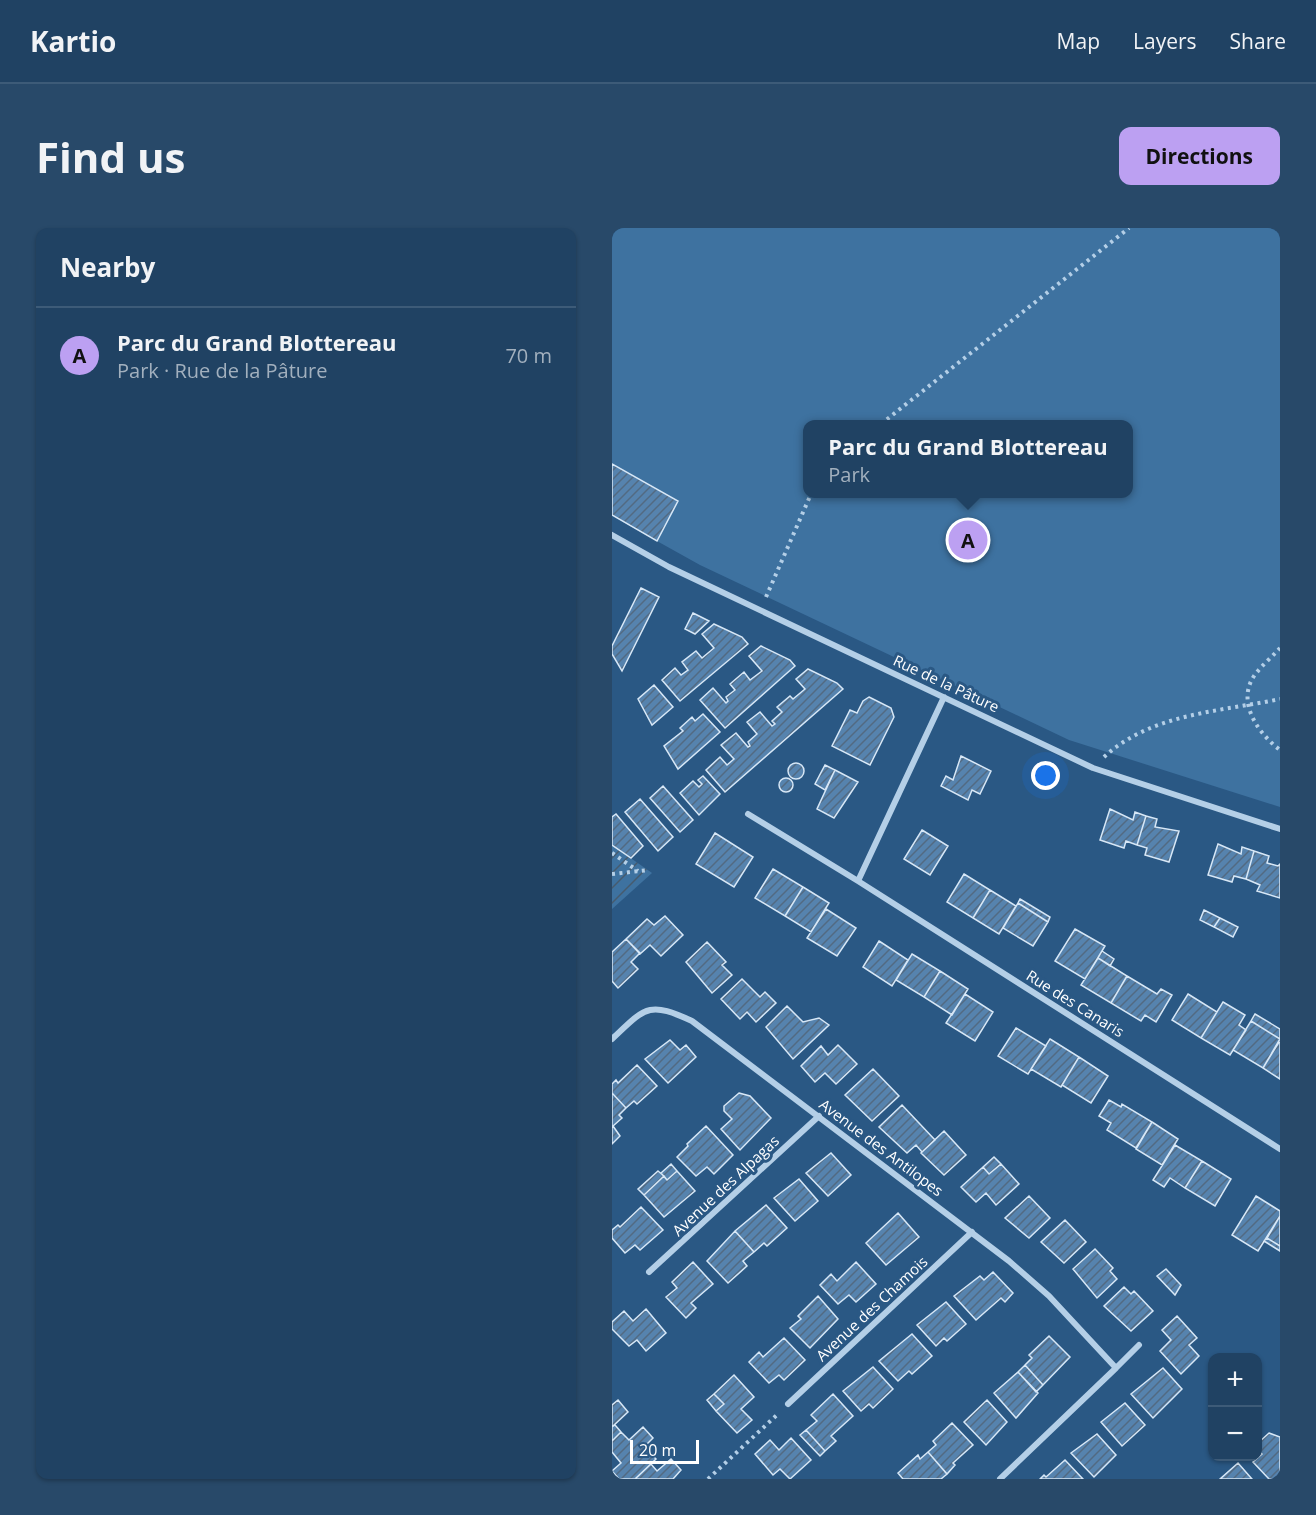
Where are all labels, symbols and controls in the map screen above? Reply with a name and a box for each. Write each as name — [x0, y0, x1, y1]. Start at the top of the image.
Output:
text: Kartio — [30, 22, 116, 60]
text: Map — [1057, 27, 1100, 55]
text: Layers — [1133, 27, 1197, 55]
text: Share — [1230, 27, 1286, 55]
button: Directions — [1119, 127, 1280, 185]
text: Find us — [36, 128, 185, 185]
text: Nearby — [60, 249, 155, 285]
text: Parc du Grand Blottereau — [117, 327, 396, 357]
text: A — [73, 342, 86, 369]
text: 70 m — [505, 342, 552, 369]
text: Park · Rue de la Pâture — [117, 357, 327, 384]
popup — [803, 420, 1133, 498]
text: Parc du Grand Blottereau — [828, 431, 1108, 461]
text: Park — [828, 461, 870, 488]
pin: A — [948, 518, 988, 562]
street label: Rue de la Pâture — [890, 650, 1003, 716]
your location — [1031, 761, 1060, 790]
street label: Rue des Canaris — [1023, 965, 1128, 1041]
street label: Avenue des Antilopes — [816, 1094, 948, 1200]
street label: Avenue des Alpagas — [668, 1130, 783, 1240]
street label: Avenue des Chamois — [811, 1251, 931, 1365]
map controls — [1208, 1353, 1262, 1461]
button: + — [1208, 1353, 1262, 1407]
button: − — [1208, 1407, 1262, 1461]
scale bar — [630, 1437, 699, 1464]
text: 20 m — [639, 1439, 676, 1461]

